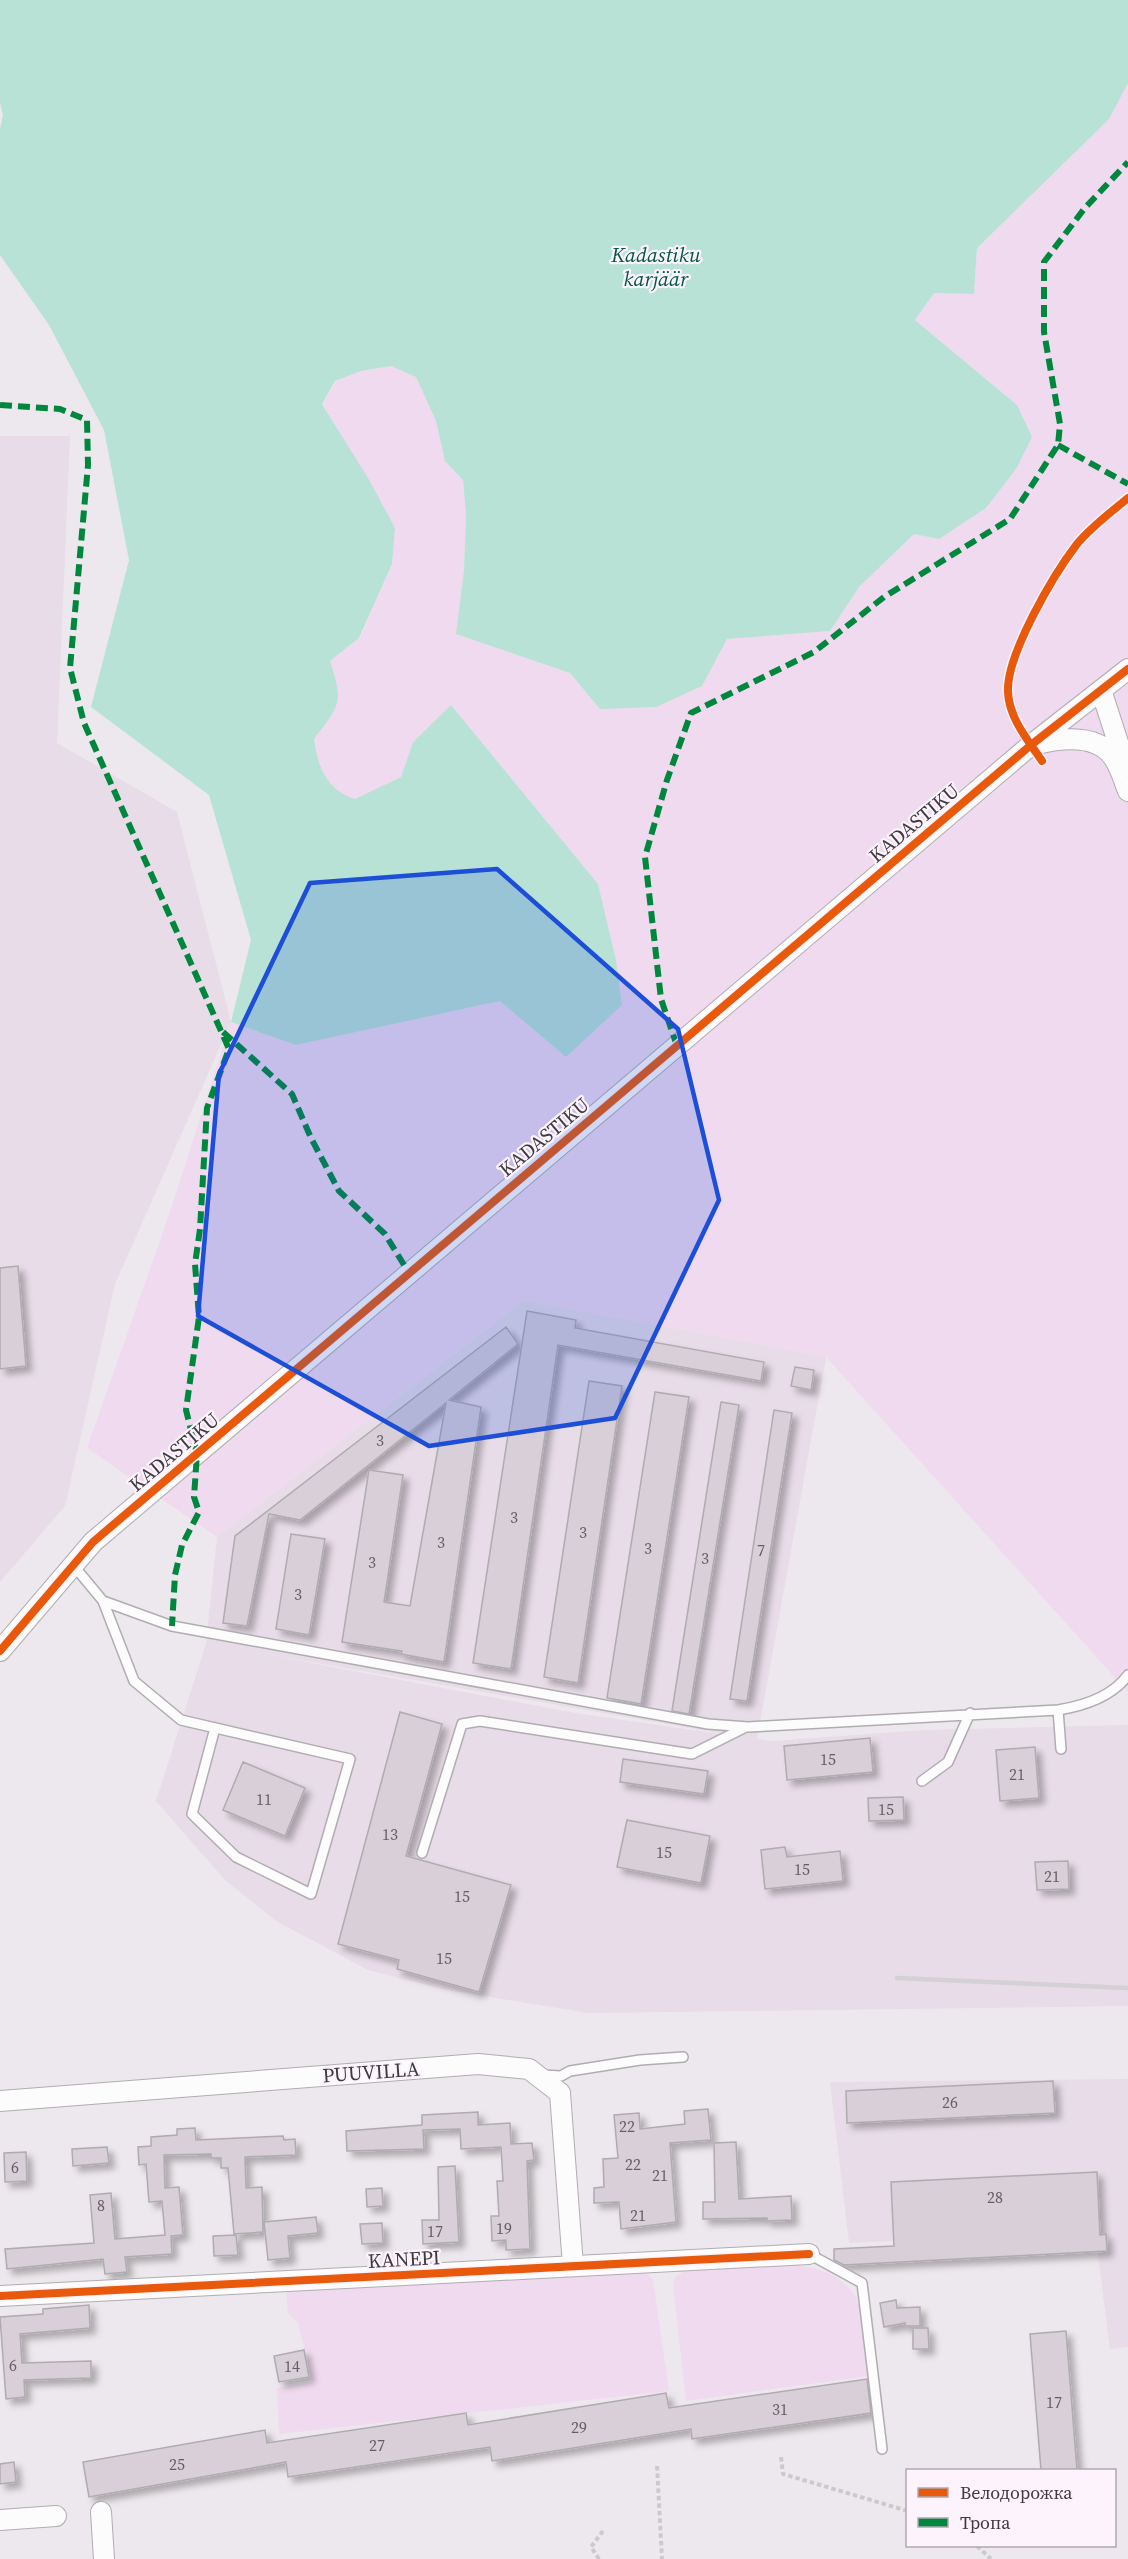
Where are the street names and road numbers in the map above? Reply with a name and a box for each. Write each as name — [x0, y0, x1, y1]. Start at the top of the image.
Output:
street label: KADASTIKU — [863, 777, 965, 869]
street label: KADASTIKU — [493, 1091, 595, 1183]
street label: KADASTIKU — [123, 1406, 225, 1498]
street label: PUUVILLA — [321, 2055, 421, 2089]
street label: KANEPI — [367, 2243, 441, 2275]

